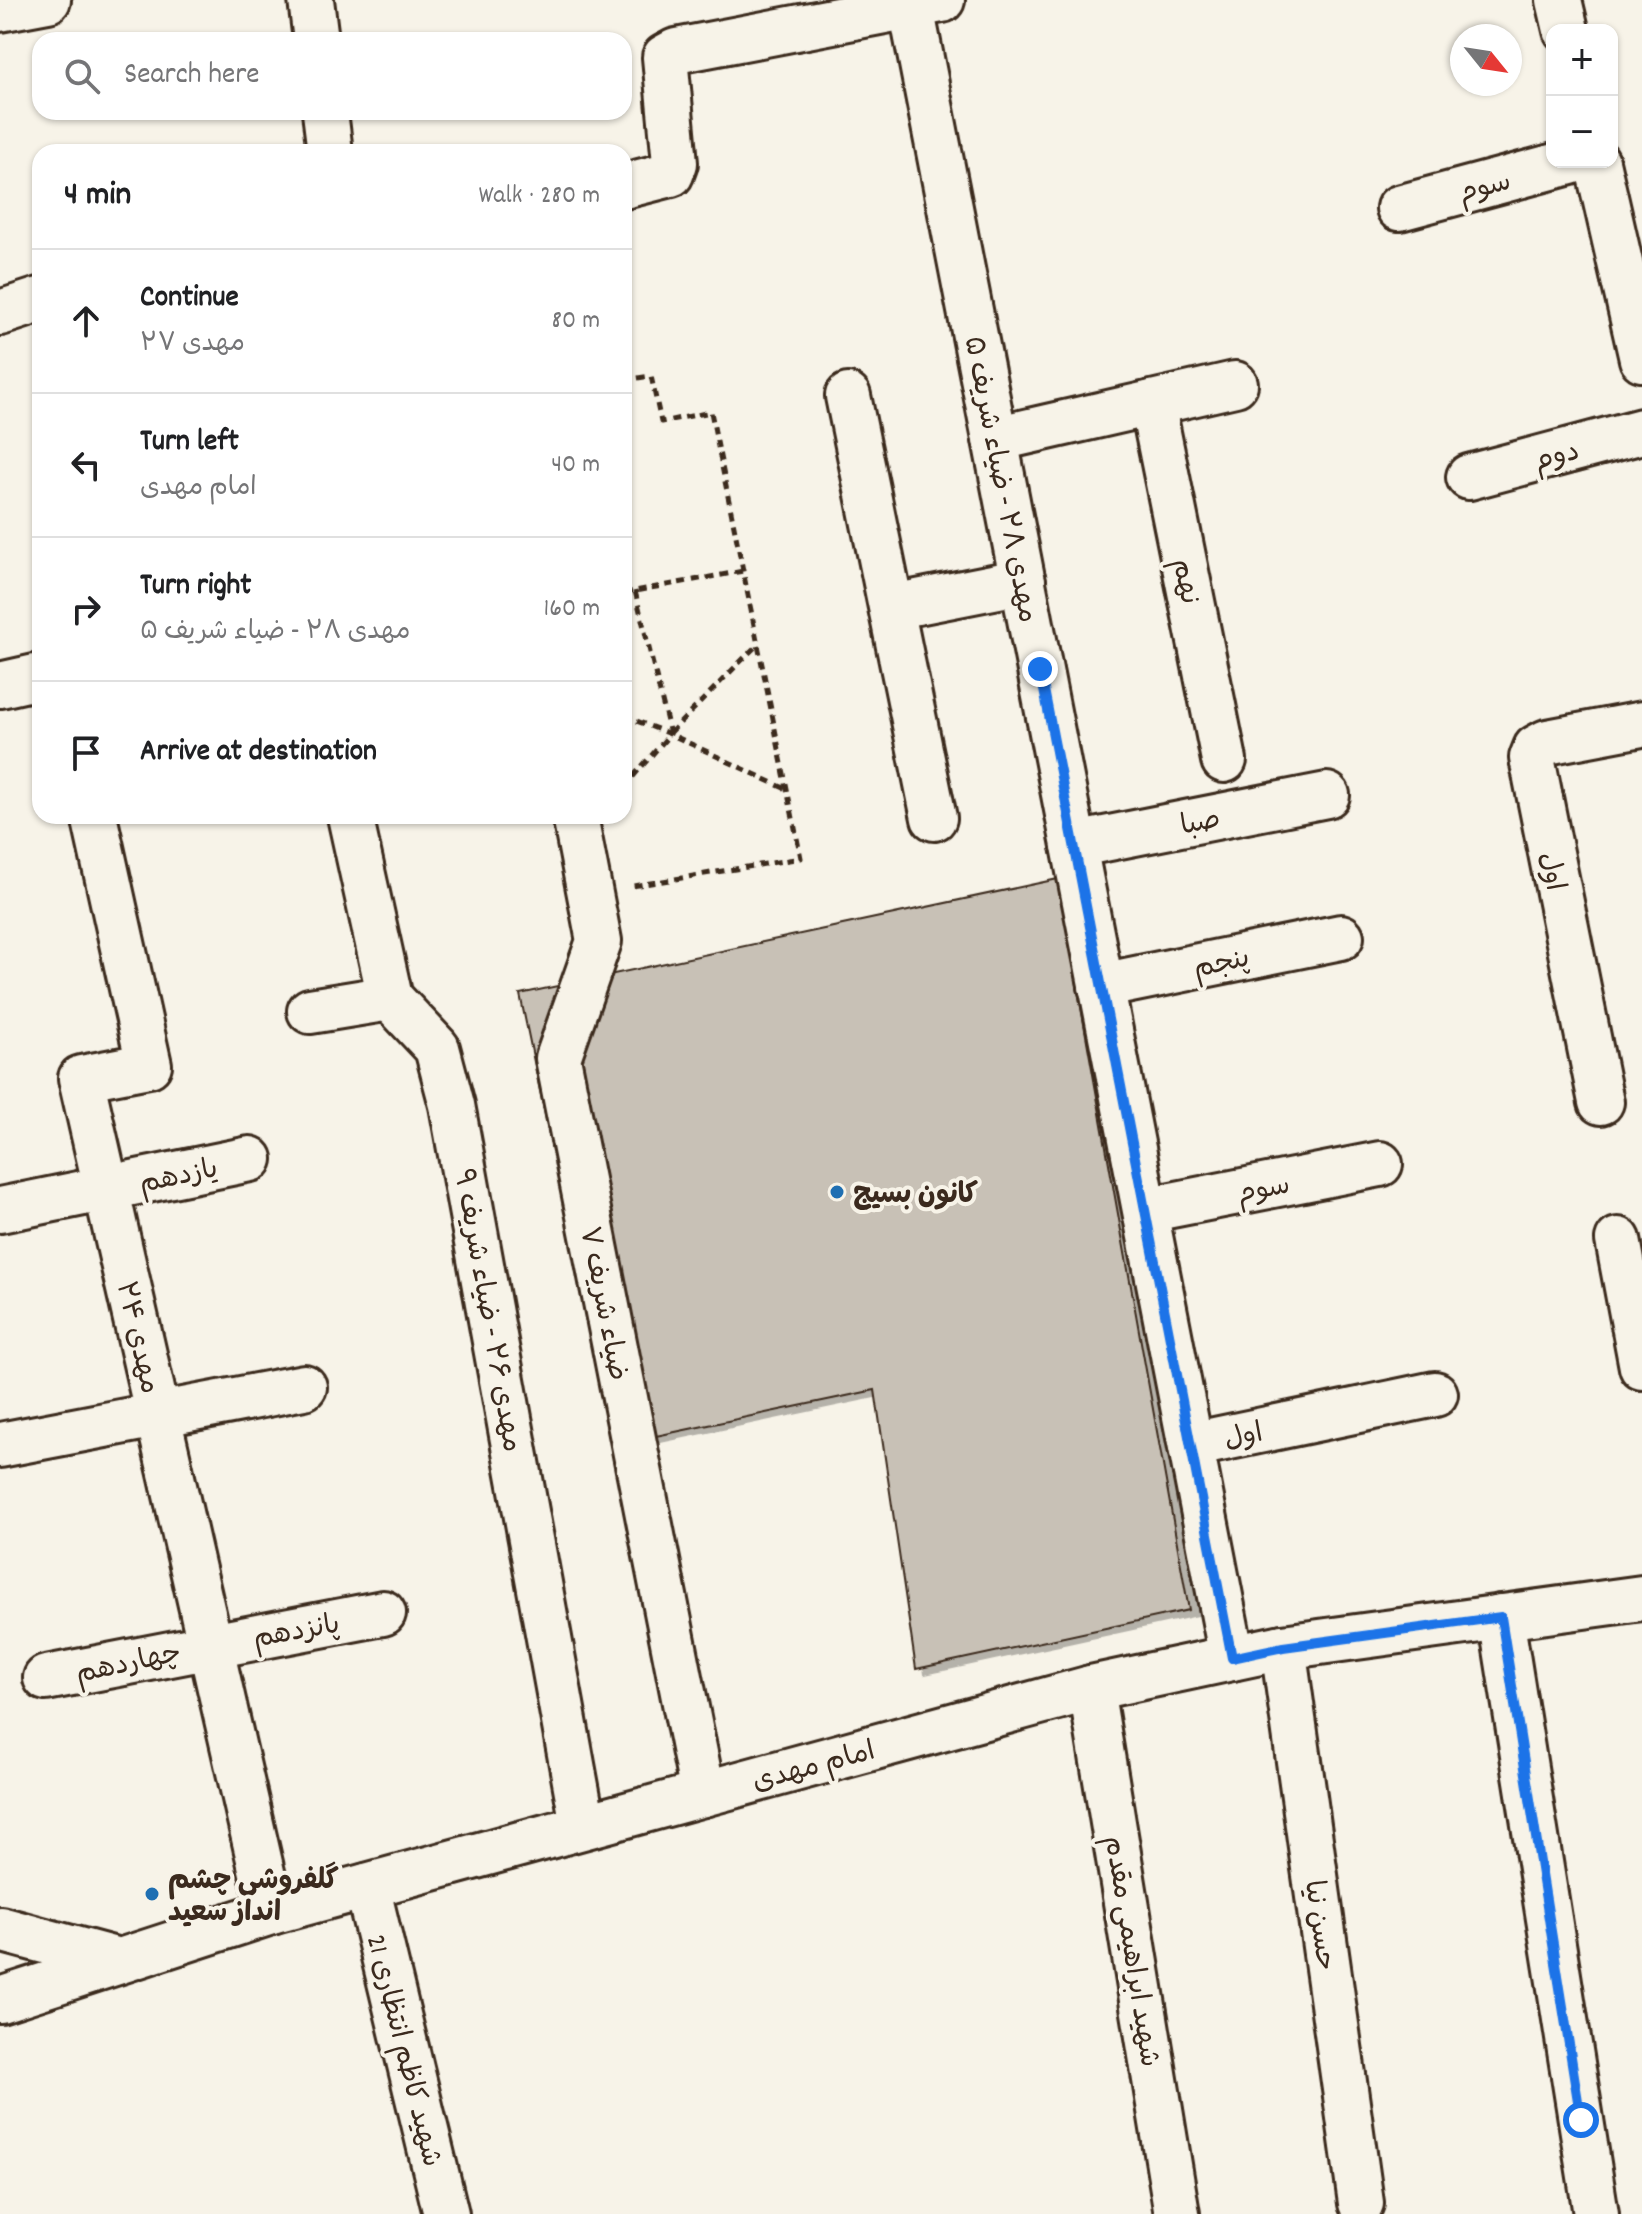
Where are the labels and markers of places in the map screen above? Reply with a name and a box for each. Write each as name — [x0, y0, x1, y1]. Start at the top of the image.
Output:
place label: کانون بسیج — [853, 1177, 978, 1217]
marker: کانون بسیج — [828, 1183, 846, 1201]
place label: گلفروشی چشم انداز سعید — [168, 1861, 339, 1935]
marker: گلفروشی چشم انداز سعید — [143, 1885, 161, 1903]

